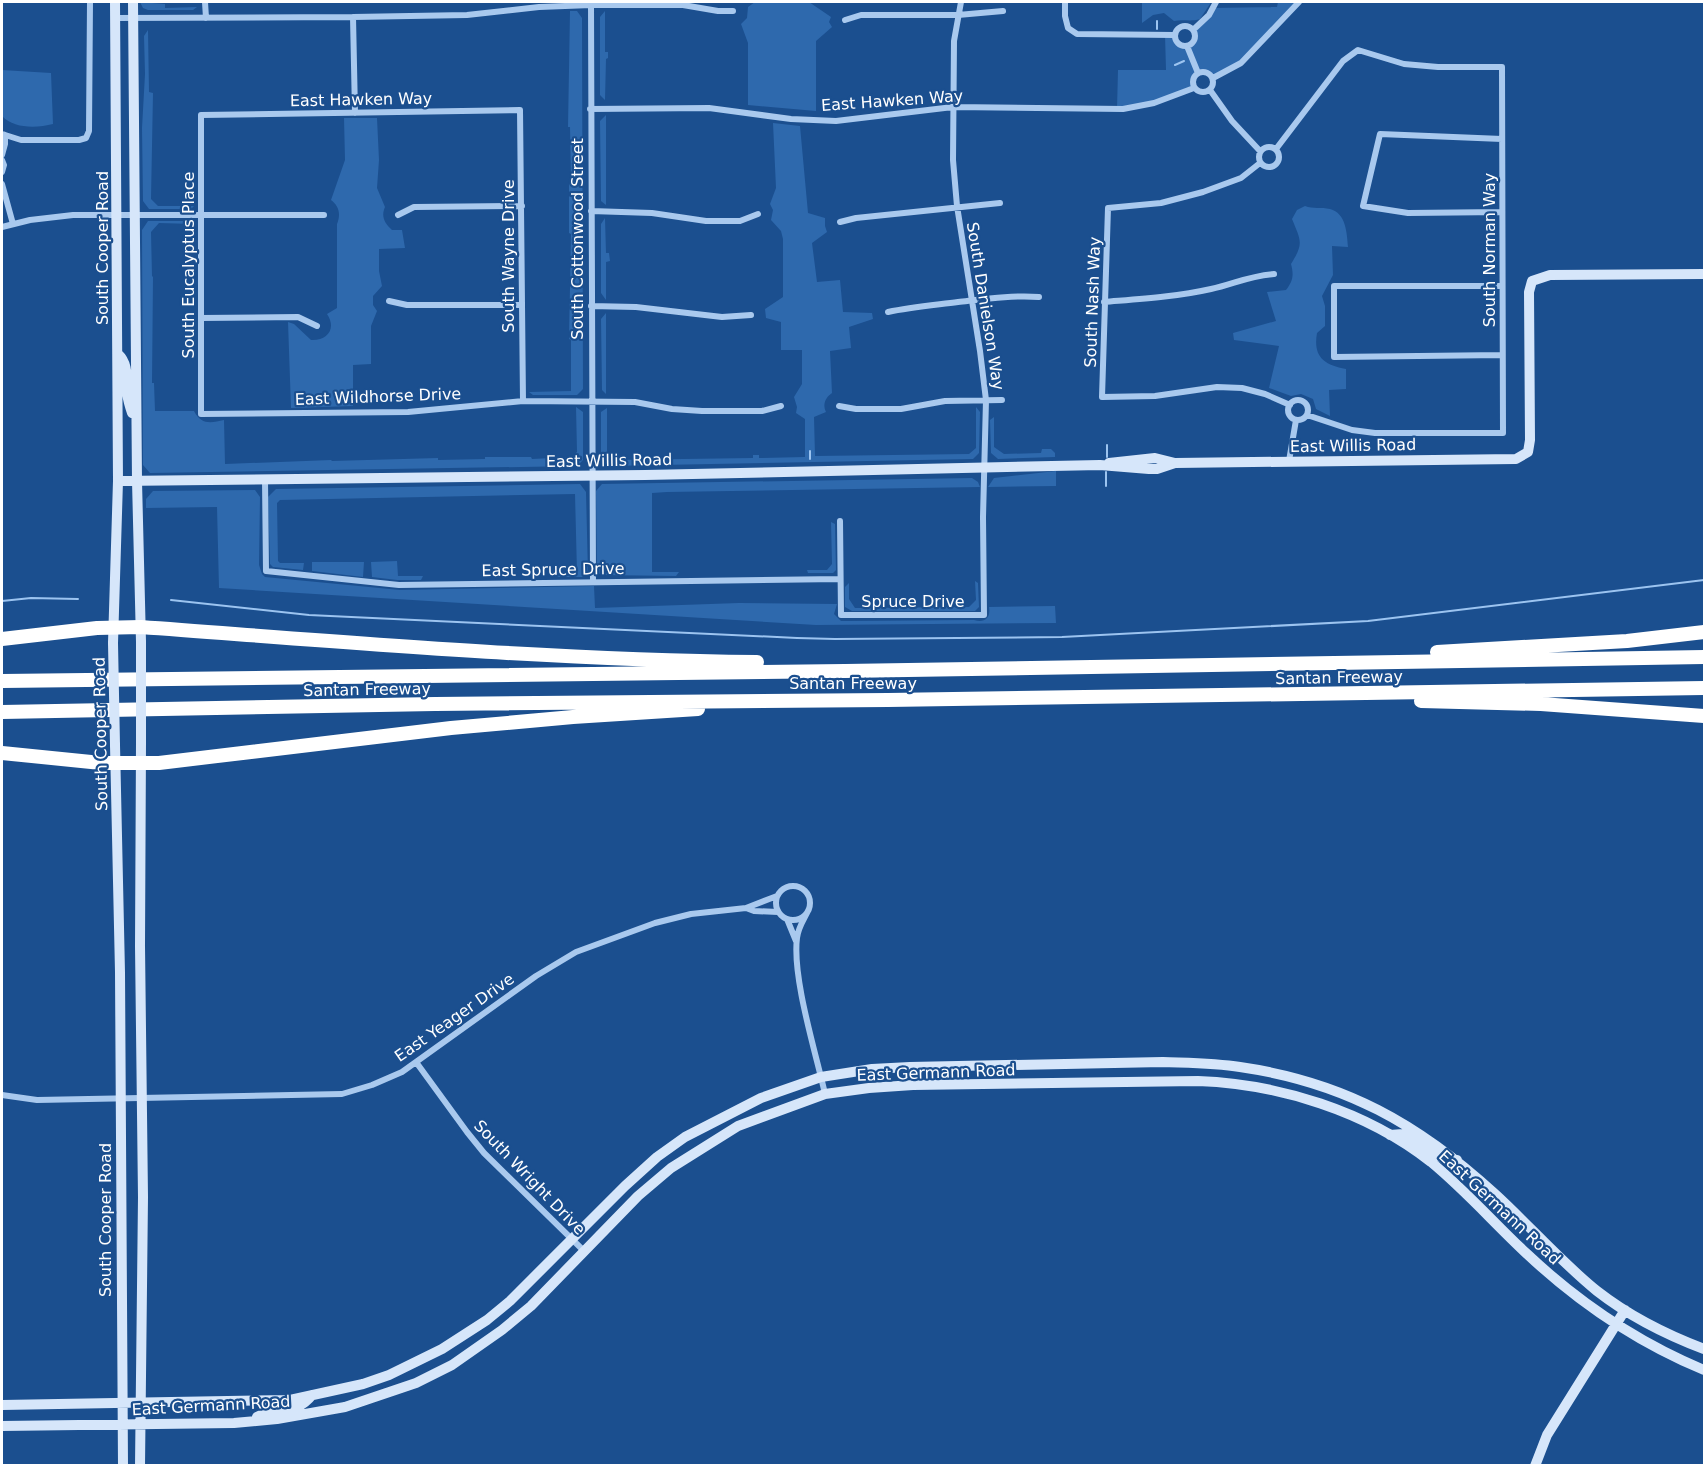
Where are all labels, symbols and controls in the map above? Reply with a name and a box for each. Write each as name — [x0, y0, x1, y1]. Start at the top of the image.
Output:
street label: East Hawken Way — [820, 86, 964, 115]
street label: East Hawken Way — [290, 89, 432, 110]
street label: South Cottonwood Street — [568, 138, 587, 340]
street label: South Cooper Road — [93, 171, 112, 325]
street label: South Eucalyptus Place — [179, 172, 198, 358]
street label: South Norman Way — [1480, 173, 1499, 327]
street label: South Wayne Drive — [499, 179, 518, 333]
street label: South Danielson Way — [963, 221, 1008, 392]
street label: South Nash Way — [1081, 236, 1104, 368]
street label: East Wildhorse Drive — [294, 384, 462, 409]
street label: East Willis Road — [1290, 435, 1416, 456]
street label: East Willis Road — [546, 450, 672, 471]
street label: East Spruce Drive — [481, 559, 625, 580]
street label: Spruce Drive — [861, 592, 965, 611]
street label: South Cooper Road — [90, 657, 111, 811]
street label: Santan Freeway — [1275, 667, 1403, 688]
street label: Santan Freeway — [789, 674, 917, 693]
street label: Santan Freeway — [303, 679, 431, 700]
street label: East Yeager Drive — [391, 969, 518, 1066]
street label: East Germann Road — [856, 1060, 1016, 1085]
street label: South Wright Drive — [470, 1116, 589, 1239]
street label: South Cooper Road — [96, 1143, 115, 1297]
street label: East Germann Road — [1435, 1146, 1564, 1269]
street label: East Germann Road — [131, 1392, 291, 1419]

